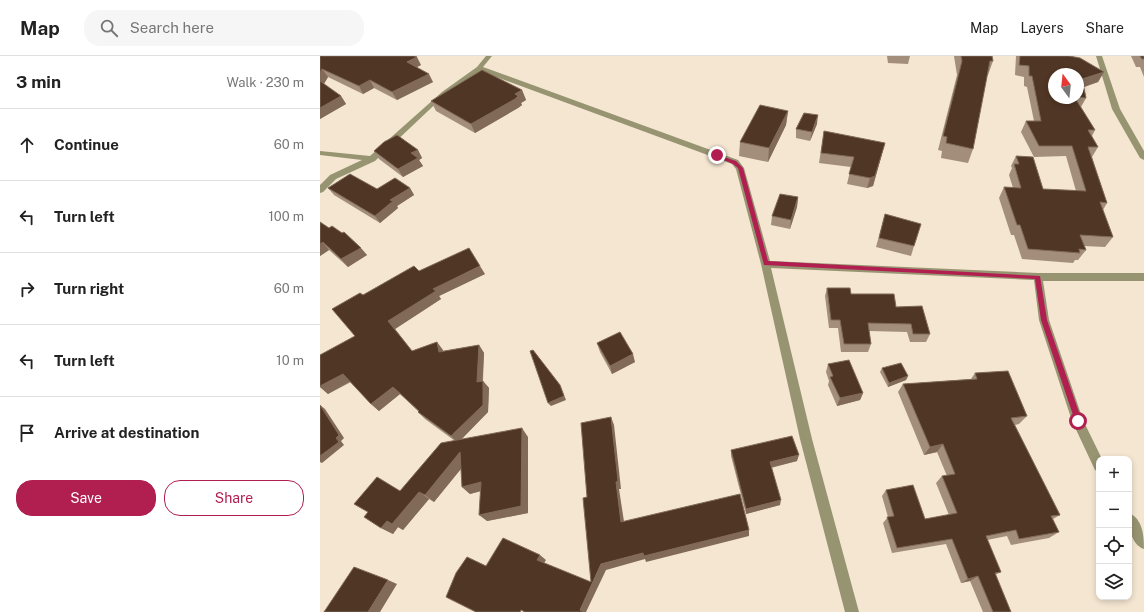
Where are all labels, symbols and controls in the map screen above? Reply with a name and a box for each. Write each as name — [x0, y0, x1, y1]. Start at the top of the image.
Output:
search box — [84, 10, 364, 46]
text: Map — [20, 17, 60, 39]
icon: search — [98, 17, 120, 39]
text: Search here — [130, 19, 214, 36]
text: Map — [970, 20, 998, 36]
text: Layers — [1020, 20, 1064, 36]
text: Share — [1086, 20, 1124, 36]
north arrow — [1048, 68, 1084, 104]
text: 3 min — [16, 72, 61, 92]
text: Walk · 230 m — [226, 75, 304, 90]
icon: ahead — [16, 134, 38, 156]
text: Continue — [54, 136, 119, 153]
text: 60 m — [274, 137, 304, 152]
route end — [708, 146, 726, 164]
icon: left — [16, 206, 38, 228]
text: Turn left — [54, 208, 115, 225]
text: 100 m — [268, 209, 304, 224]
icon: right — [16, 278, 38, 300]
text: Turn right — [54, 280, 124, 297]
text: 60 m — [274, 281, 304, 296]
icon: left — [16, 350, 38, 372]
text: Turn left — [54, 352, 115, 369]
text: 10 m — [276, 353, 304, 368]
route start — [1069, 412, 1087, 430]
icon: arrive — [16, 422, 38, 444]
text: Arrive at destination — [54, 424, 199, 441]
map controls — [1096, 456, 1132, 600]
button: + — [1096, 456, 1132, 492]
button: Save — [16, 480, 156, 516]
button: Share — [164, 480, 304, 516]
button: − — [1096, 492, 1132, 528]
button: locate — [1096, 528, 1132, 564]
button: layers — [1096, 564, 1132, 600]

